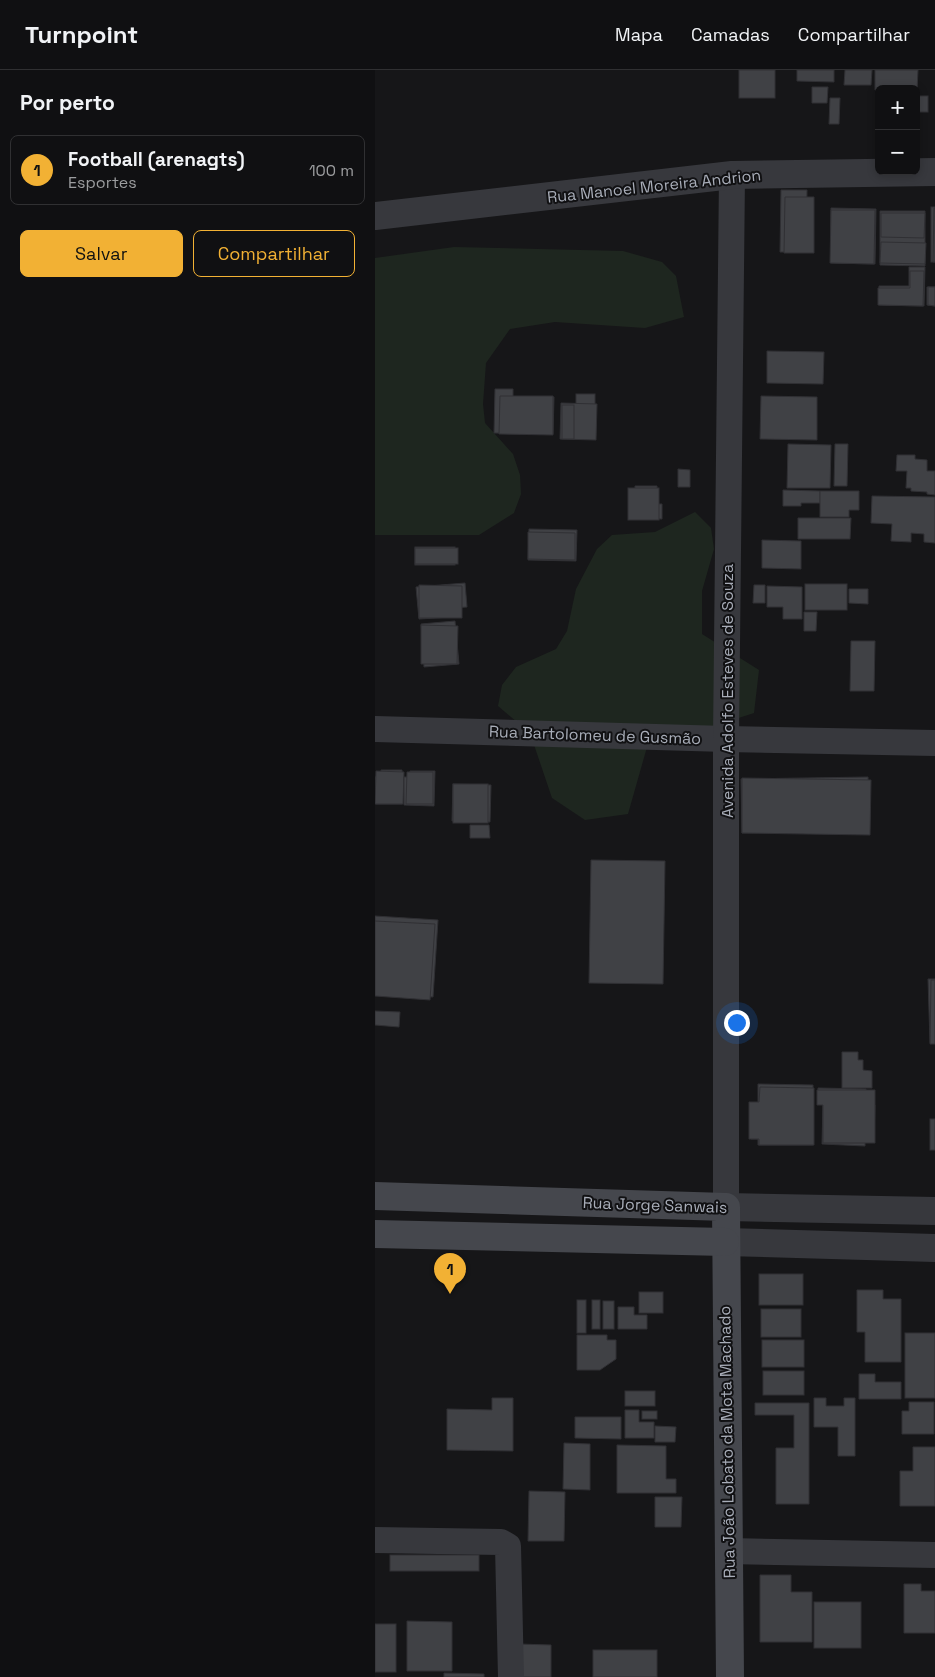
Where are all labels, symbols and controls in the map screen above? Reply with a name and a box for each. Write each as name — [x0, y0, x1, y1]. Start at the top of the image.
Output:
text: Turnpoint — [25, 19, 138, 50]
text: Mapa — [615, 23, 663, 46]
text: Camadas — [691, 23, 770, 46]
text: Compartilhar — [798, 23, 910, 46]
map controls — [875, 85, 920, 175]
button: + — [875, 85, 920, 130]
text: Por perto — [20, 89, 115, 116]
button: − — [875, 130, 920, 175]
text: Football (arenagts) — [68, 147, 245, 172]
text: 1 — [33, 160, 41, 181]
text: 100 m — [309, 160, 354, 181]
street label: Rua Manoel Moreira Andrion — [546, 164, 762, 208]
text: Esportes — [68, 172, 137, 193]
button: Salvar — [20, 230, 183, 277]
button: Compartilhar — [193, 230, 355, 277]
street label: Avenida Adolfo Esteves de Souza — [717, 564, 738, 818]
street label: Rua Bartolomeu de Gusmão — [489, 721, 701, 749]
your location — [724, 1010, 750, 1036]
street label: Rua Jorge Sanwais — [582, 1192, 728, 1218]
pin: 1 — [434, 1253, 466, 1294]
street label: Rua João Lobato da Mota Machado — [714, 1305, 740, 1579]

